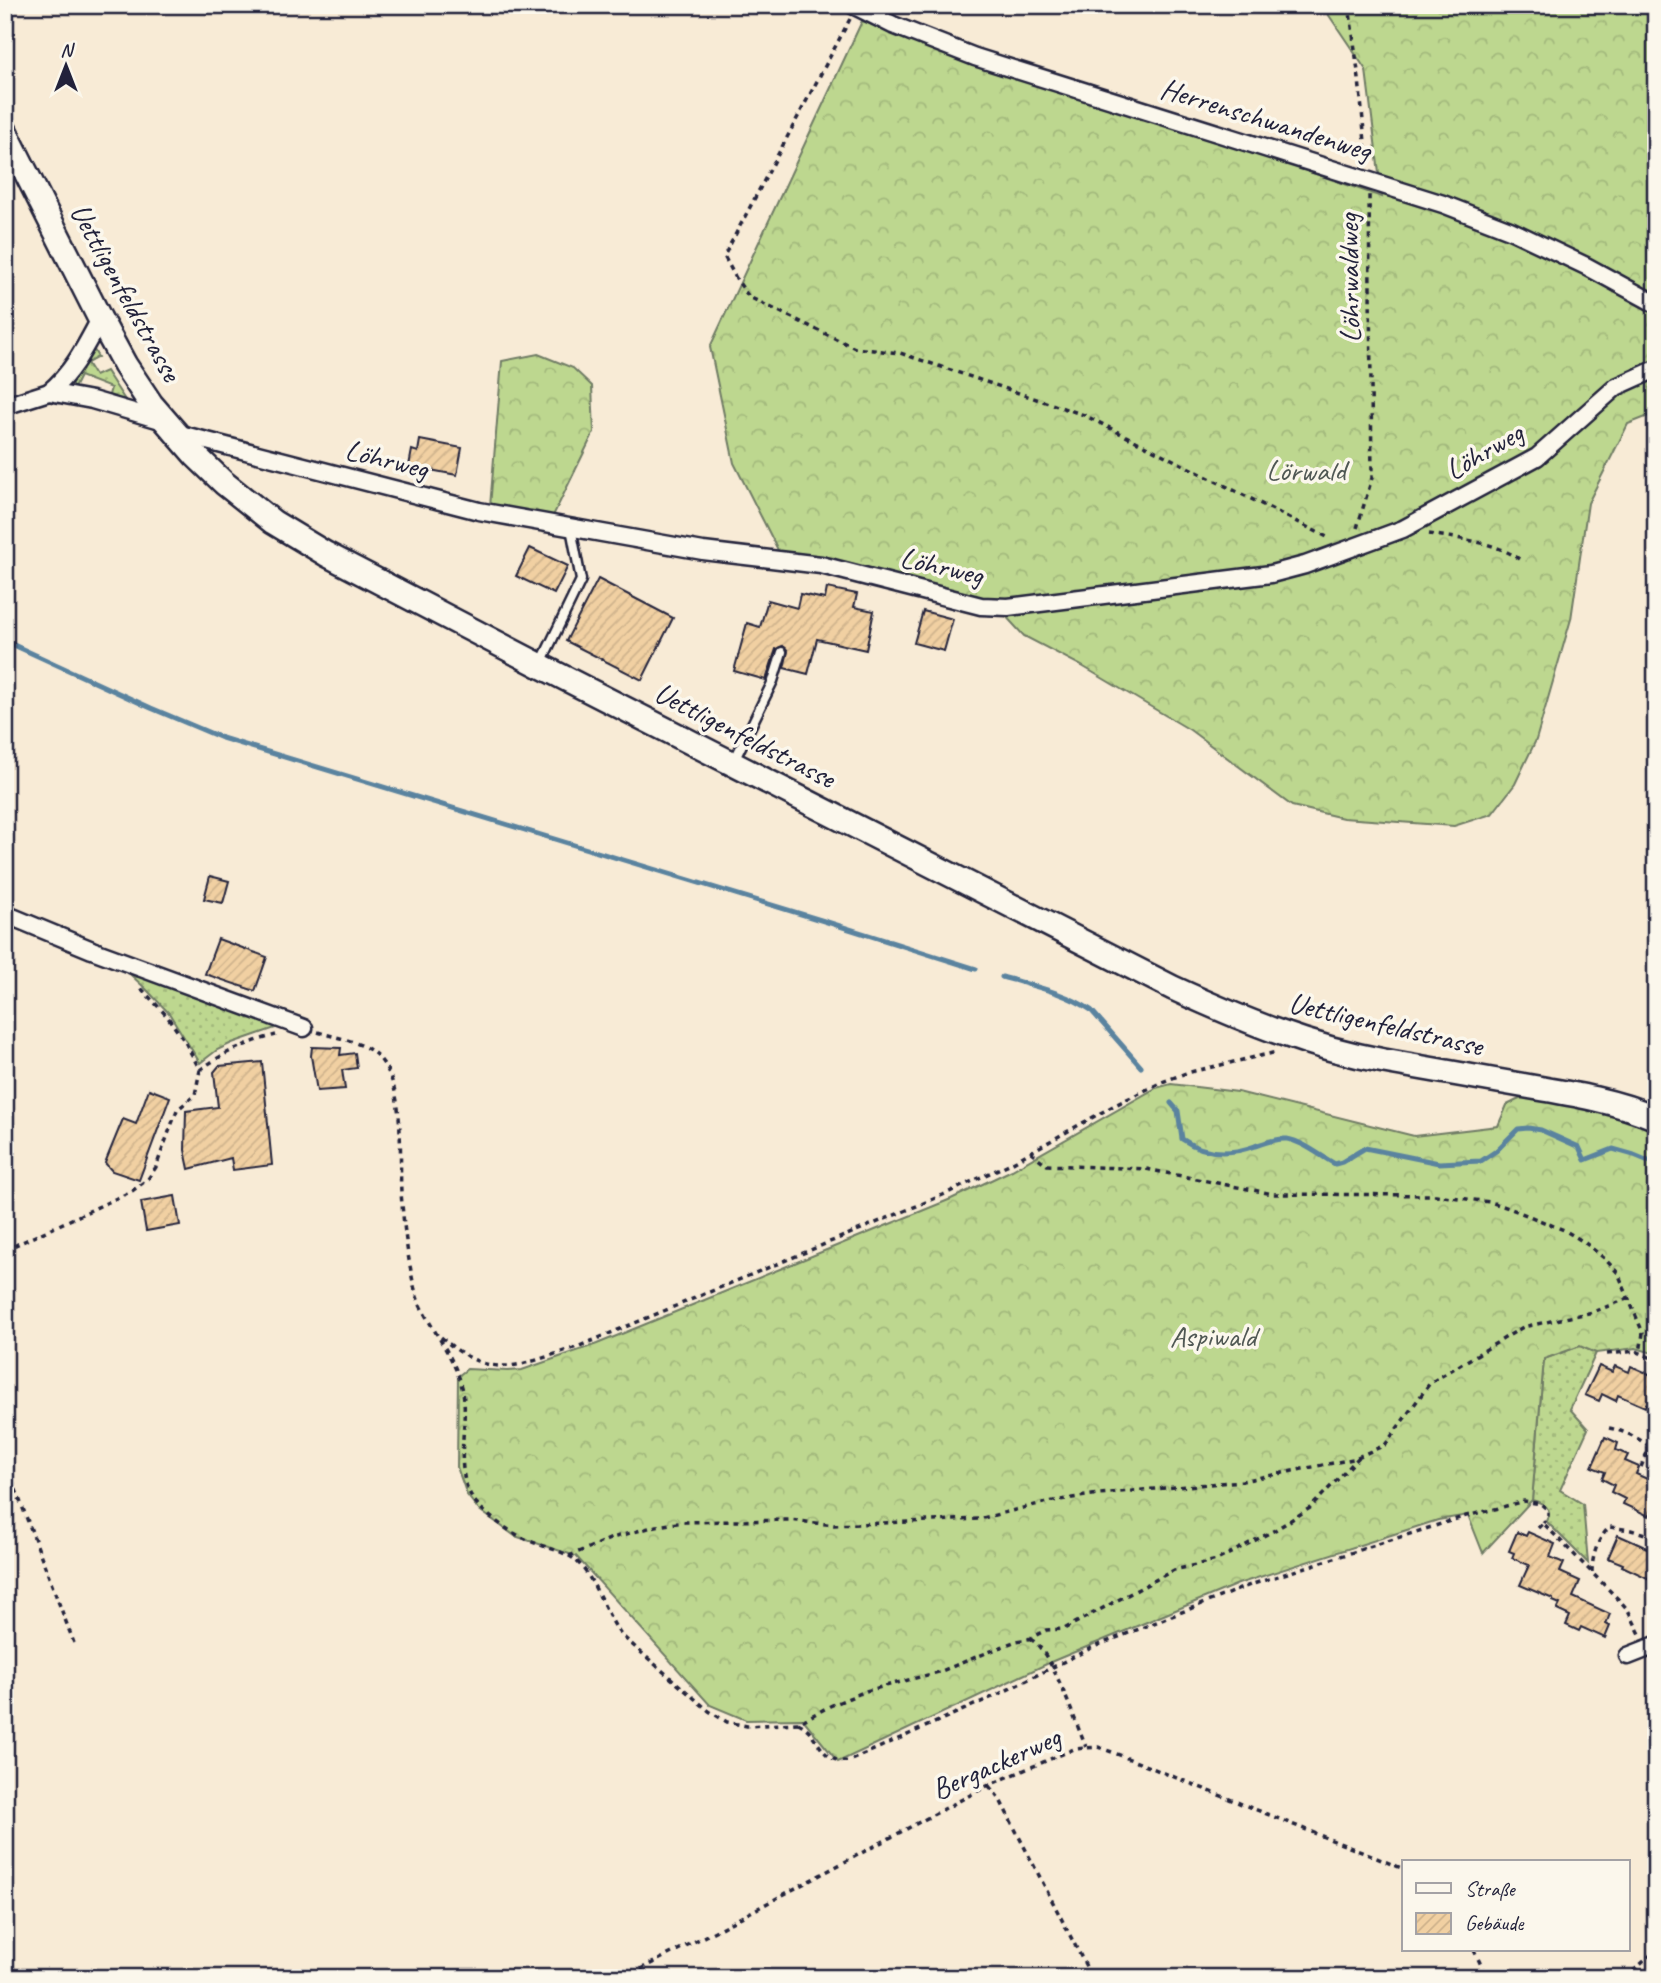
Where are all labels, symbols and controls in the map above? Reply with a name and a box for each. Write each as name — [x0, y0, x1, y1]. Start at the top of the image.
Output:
north arrow — [32, 32, 102, 102]
text: N — [60, 38, 75, 62]
street label: Herrenschwandenweg — [1156, 69, 1378, 170]
street label: Uettligenfeldstrasse — [62, 196, 192, 390]
street label: Löhrwaldweg — [1329, 212, 1369, 343]
street label: Löhrweg — [1438, 413, 1531, 488]
street label: Löhrweg — [342, 430, 434, 488]
park label: Lörwald — [1266, 451, 1350, 489]
street label: Löhrweg — [897, 538, 989, 594]
street label: Uettligenfeldstrasse — [648, 673, 844, 798]
street label: Uettligenfeldstrasse — [1286, 983, 1489, 1065]
park label: Aspiwald — [1170, 1317, 1260, 1355]
street label: Bergackerweg — [925, 1717, 1068, 1808]
legend — [1402, 1860, 1630, 1952]
text: Straße — [1465, 1876, 1517, 1902]
text: Gebäude — [1465, 1910, 1524, 1936]

